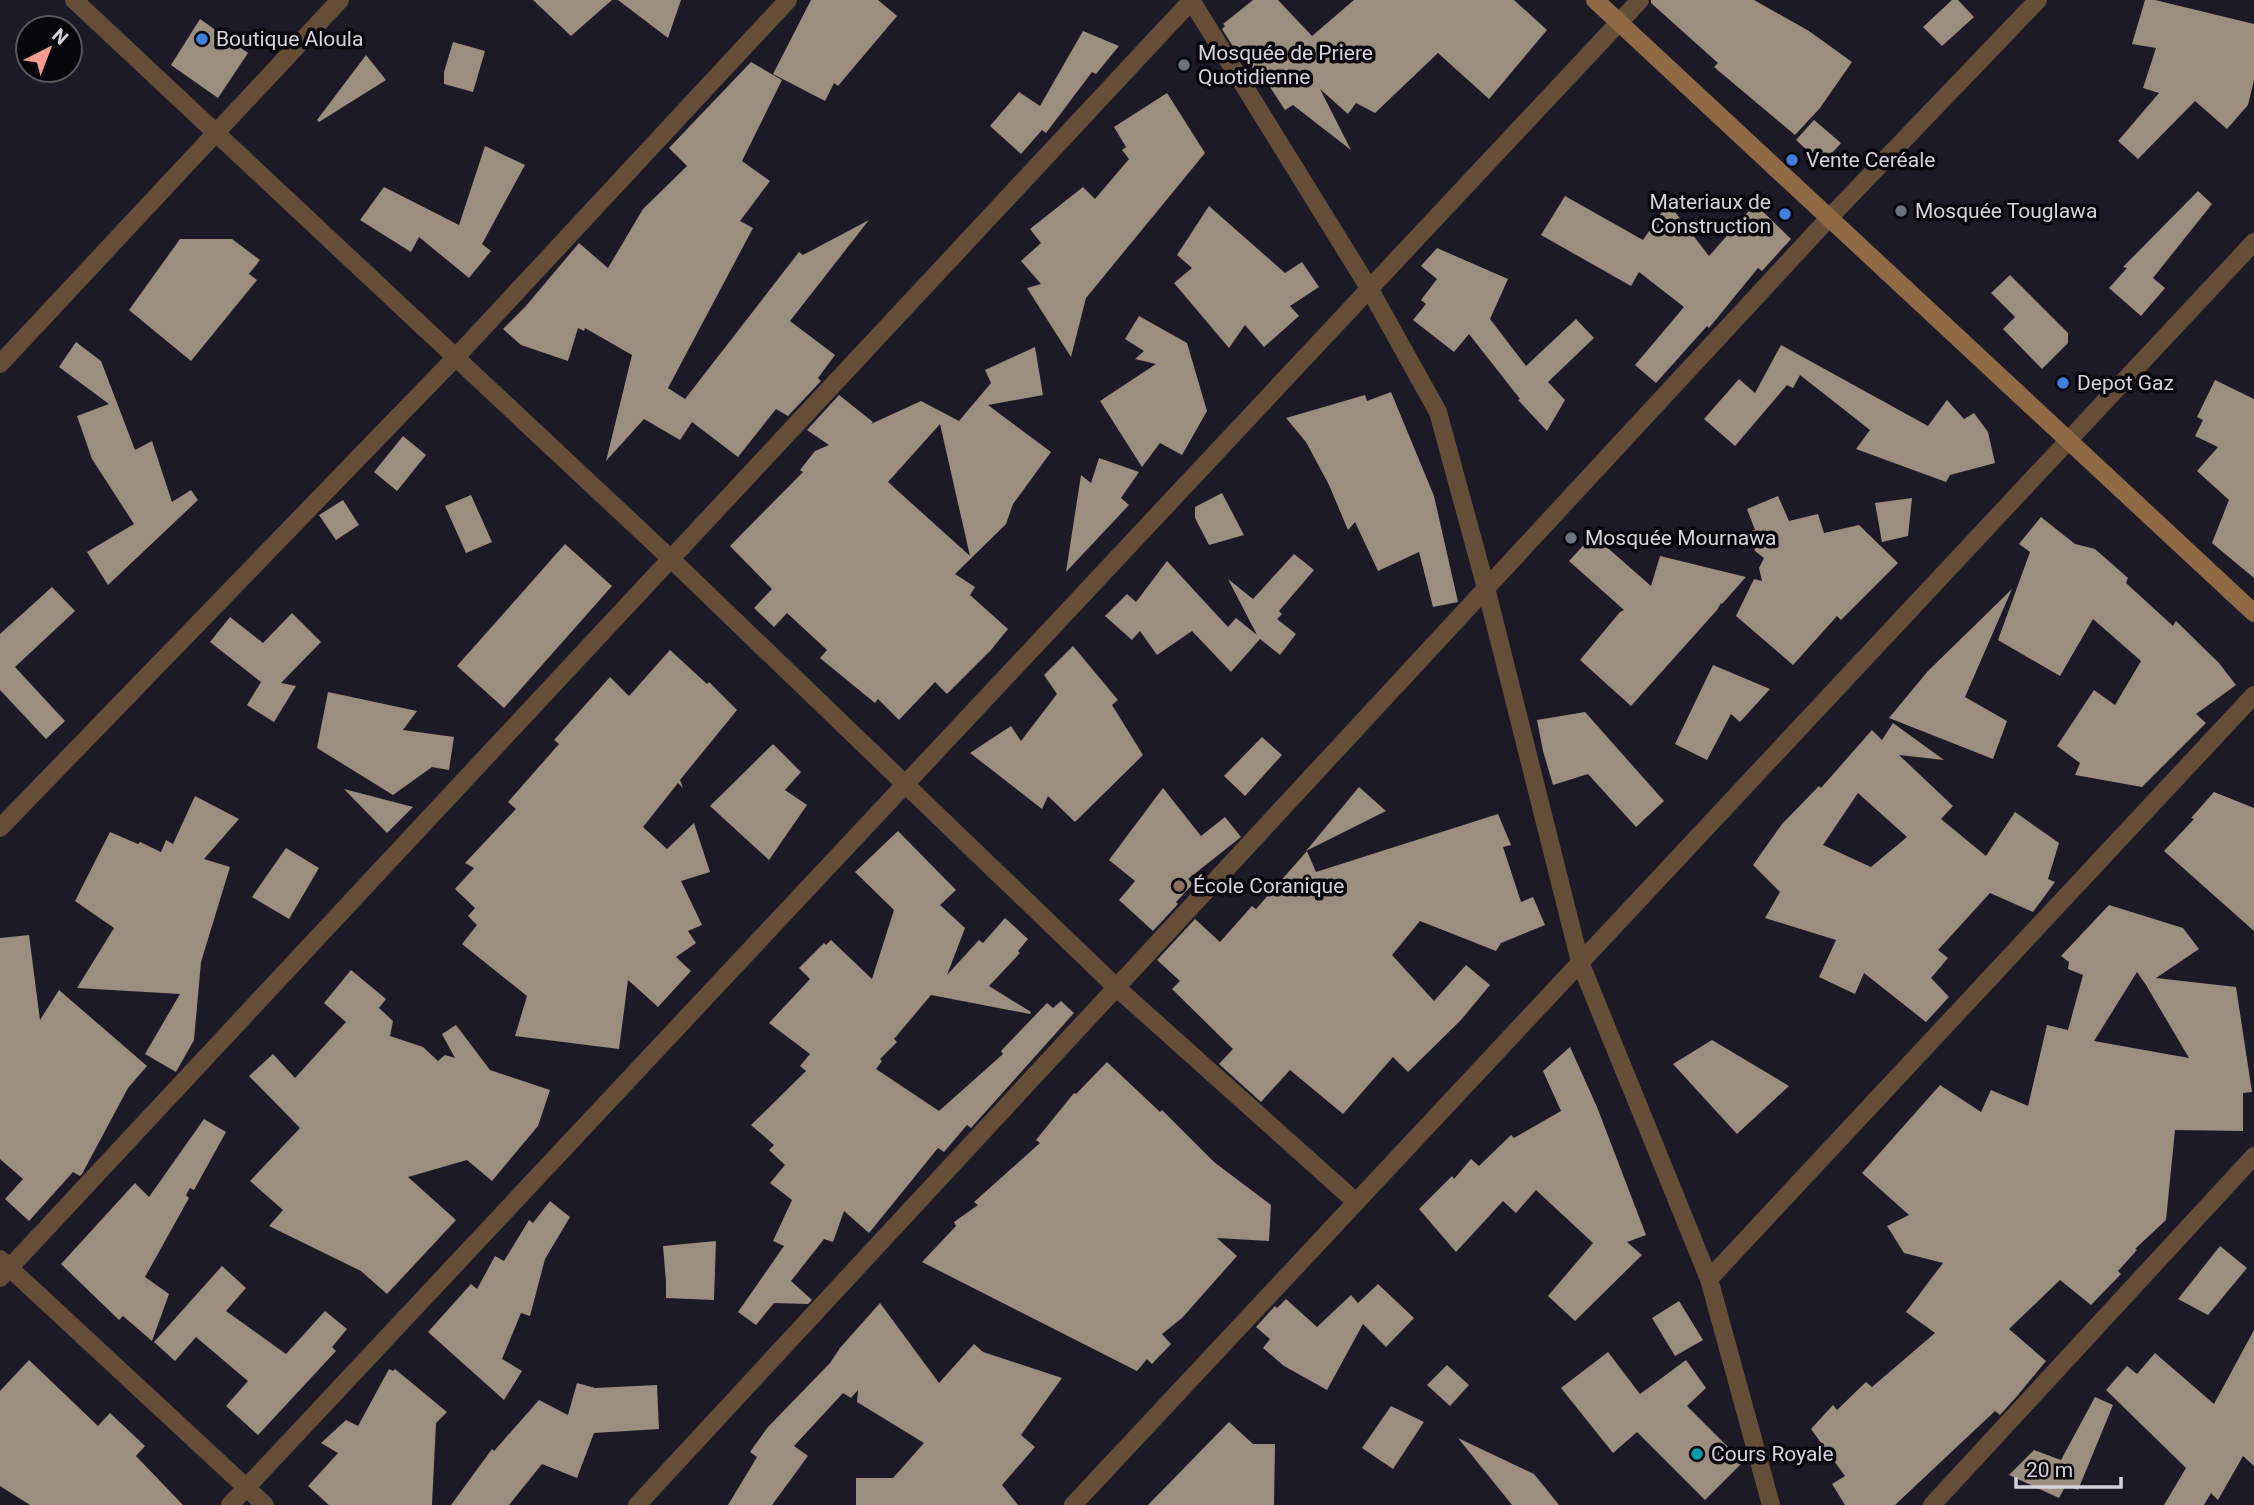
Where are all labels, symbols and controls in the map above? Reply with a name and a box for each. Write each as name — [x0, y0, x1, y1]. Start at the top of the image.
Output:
north arrow — [14, 14, 84, 84]
text: N — [47, 24, 73, 50]
place label: Boutique Aloula — [216, 27, 363, 51]
marker: Boutique Aloula — [194, 31, 210, 47]
place label: Mosquée de Priere Quotidienne — [1198, 41, 1373, 89]
marker: Mosquée de Priere Quotidienne — [1176, 57, 1192, 73]
place label: Vente Ceréale — [1806, 148, 1935, 172]
marker: Vente Ceréale — [1784, 152, 1800, 168]
place label: Materiaux de Construction — [1649, 190, 1771, 238]
place label: Mosquée Touglawa — [1915, 199, 2097, 223]
marker: Mosquée Touglawa — [1893, 203, 1909, 219]
marker: Materiaux de Construction — [1777, 206, 1793, 222]
place label: Depot Gaz — [2077, 371, 2174, 395]
marker: Depot Gaz — [2055, 375, 2071, 391]
place label: Mosquée Mournawa — [1585, 526, 1776, 550]
marker: Mosquée Mournawa — [1563, 530, 1579, 546]
place label: École Coranique — [1193, 874, 1344, 898]
marker: École Coranique — [1171, 878, 1187, 894]
place label: Cours Royale — [1711, 1442, 1834, 1466]
marker: Cours Royale — [1689, 1446, 1705, 1462]
scale bar — [2016, 1446, 2121, 1490]
text: 20 m — [2026, 1458, 2073, 1482]

